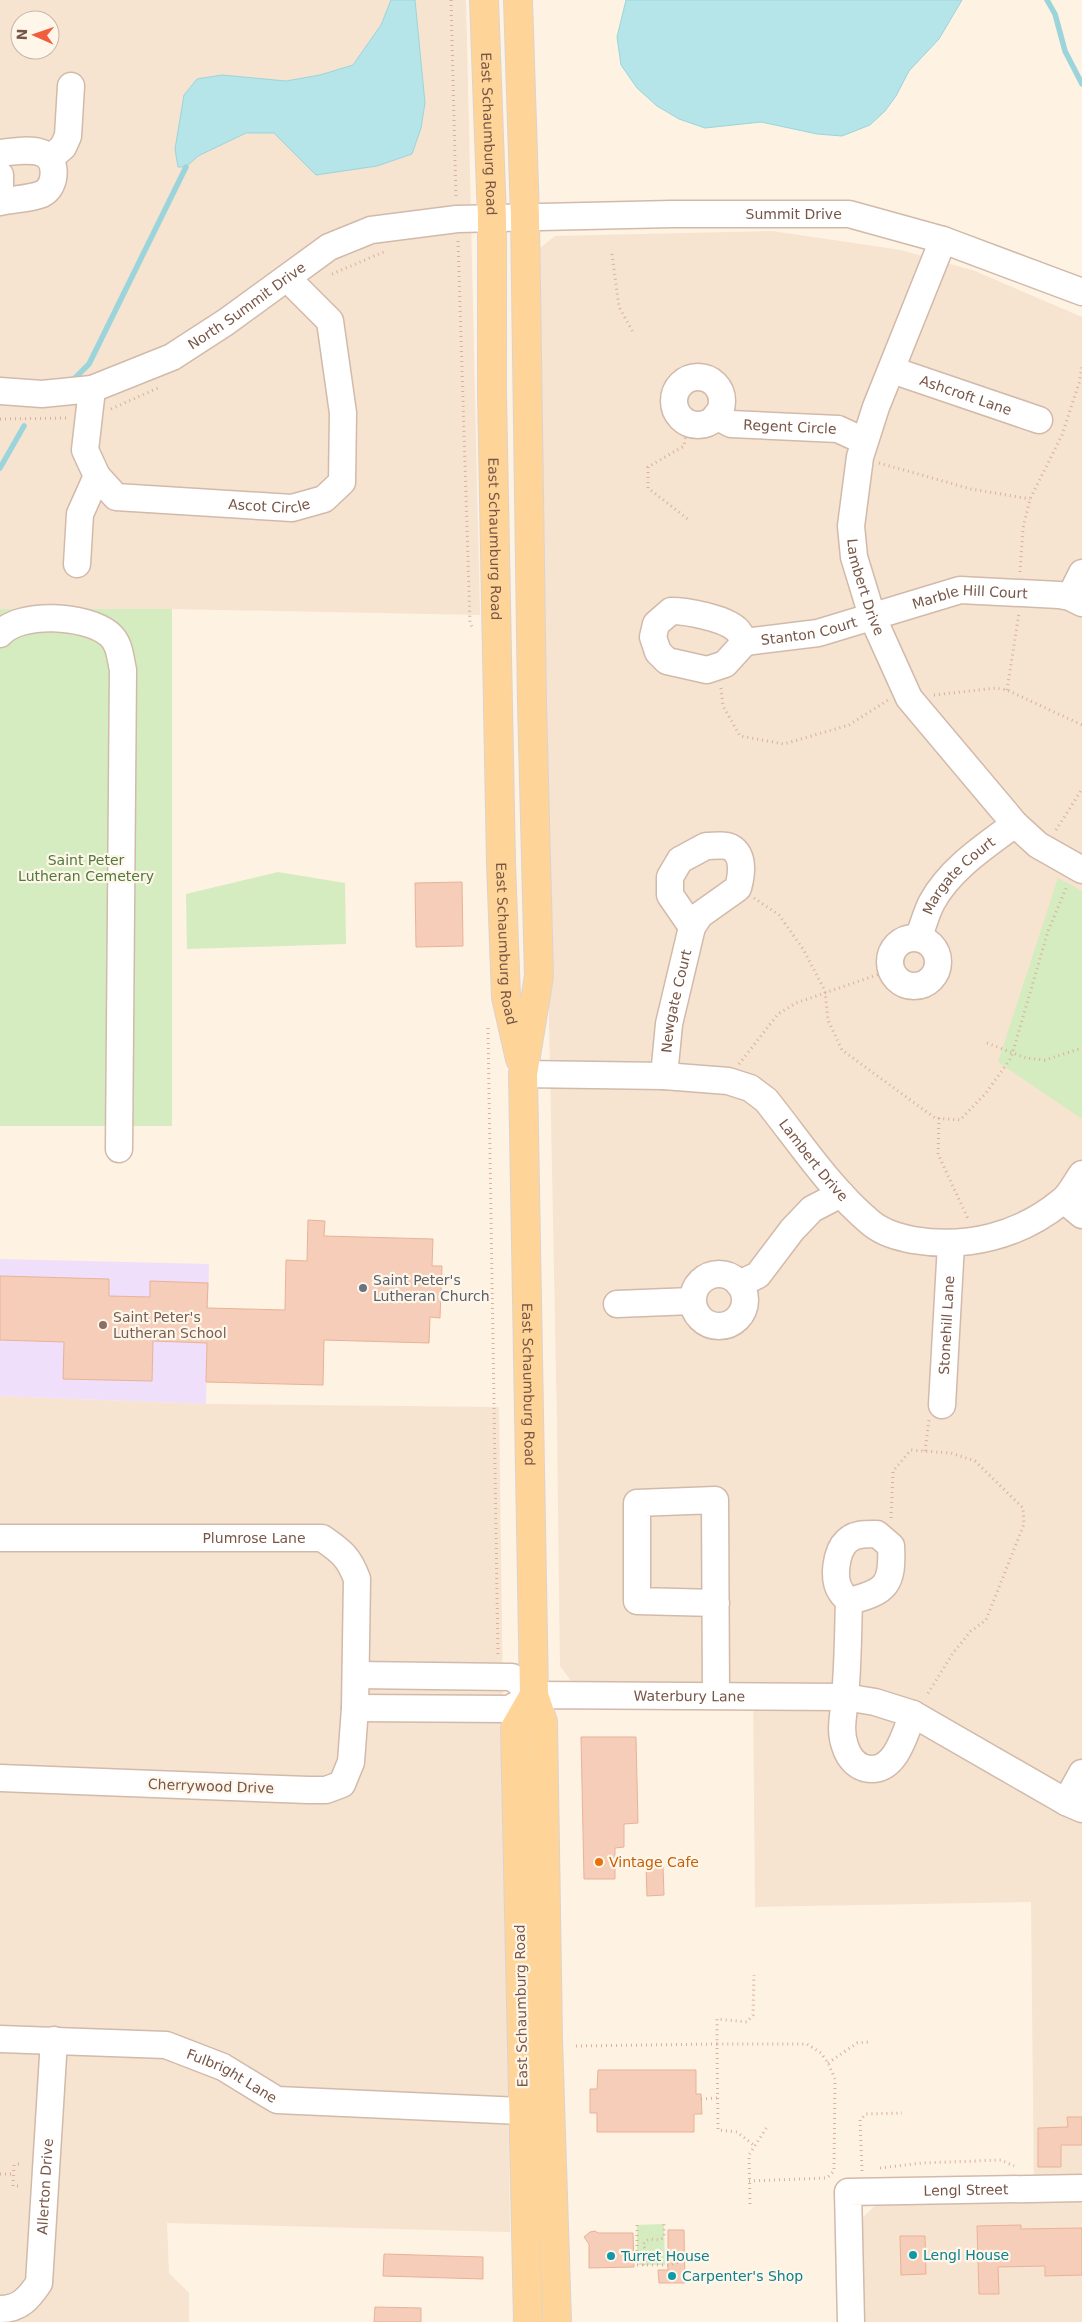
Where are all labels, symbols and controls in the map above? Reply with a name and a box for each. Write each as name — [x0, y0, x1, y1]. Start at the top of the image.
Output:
north arrow — [10, 10, 60, 60]
text: N — [14, 28, 30, 41]
street label: East Schaumburg Road — [478, 52, 500, 216]
street label: Summit Drive — [746, 206, 842, 222]
street label: North Summit Drive — [185, 259, 308, 353]
street label: Ashcroft Lane — [918, 372, 1014, 418]
street label: Regent Circle — [743, 417, 837, 437]
street label: East Schaumburg Road — [485, 457, 504, 621]
street label: Ascot Circle — [228, 495, 312, 516]
street label: Lambert Drive — [844, 538, 888, 638]
street label: Marble Hill Court — [910, 582, 1029, 612]
street label: Stanton Court — [760, 614, 859, 648]
street label: Margate Court — [919, 833, 998, 917]
park label: Saint Peter Lutheran Cemetery — [18, 852, 154, 884]
street label: East Schaumburg Road — [493, 862, 520, 1026]
street label: Newgate Court — [658, 947, 695, 1053]
street label: Lambert Drive — [776, 1116, 851, 1204]
place label: Saint Peter's Lutheran Church — [373, 1272, 490, 1304]
street label: Stonehill Lane — [936, 1275, 957, 1375]
marker: Saint Peter's Lutheran Church — [357, 1282, 369, 1294]
street label: East Schaumburg Road — [519, 1303, 538, 1466]
place label: Saint Peter's Lutheran School — [113, 1309, 227, 1341]
marker: Saint Peter's Lutheran School — [97, 1319, 109, 1331]
street label: Plumrose Lane — [202, 1530, 306, 1546]
street label: Waterbury Lane — [633, 1688, 745, 1704]
street label: Cherrywood Drive — [148, 1776, 274, 1796]
place label: Vintage Cafe — [609, 1854, 699, 1870]
marker: Vintage Cafe — [593, 1856, 605, 1868]
street label: East Schaumburg Road — [512, 1924, 530, 2088]
street label: Fulbright Lane — [184, 2046, 280, 2106]
street label: Allerton Drive — [34, 2138, 56, 2235]
street label: Lengl Street — [923, 2181, 1009, 2199]
place label: Lengl House — [923, 2247, 1009, 2263]
place label: Turret House — [620, 2248, 710, 2264]
marker: Lengl House — [907, 2249, 919, 2261]
marker: Turret House — [605, 2250, 617, 2262]
place label: Carpenter's Shop — [682, 2268, 803, 2284]
marker: Carpenter's Shop — [666, 2270, 678, 2282]

